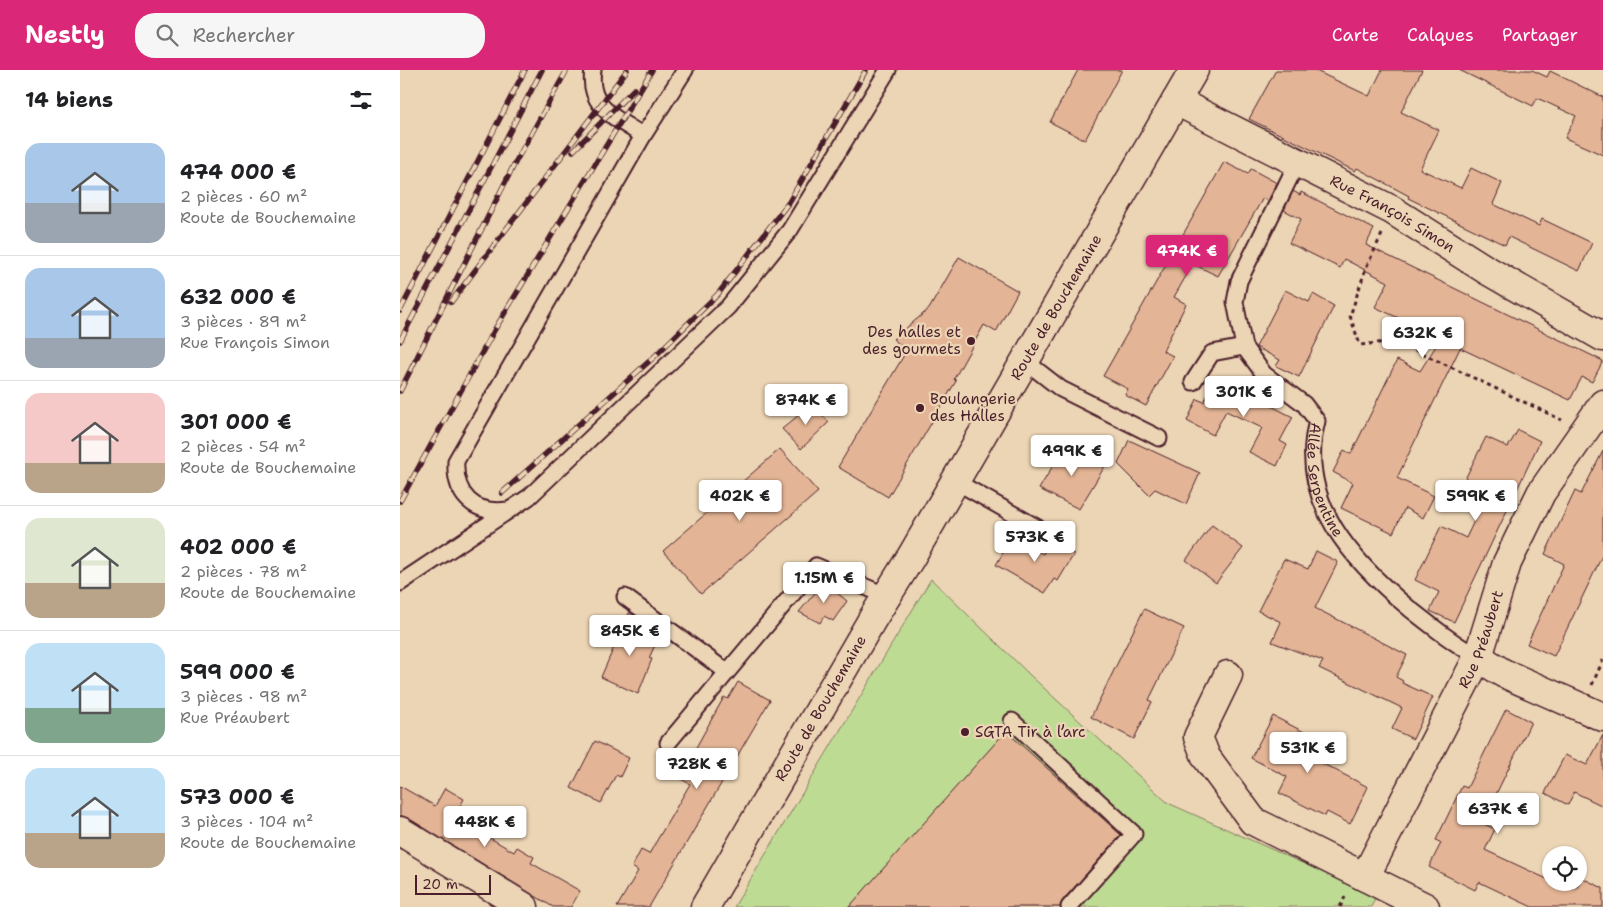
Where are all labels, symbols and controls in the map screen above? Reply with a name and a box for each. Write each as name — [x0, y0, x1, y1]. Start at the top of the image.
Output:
search box — [135, 13, 485, 58]
text: Nestly — [25, 19, 105, 51]
icon: search — [153, 21, 181, 49]
text: Rechercher — [193, 23, 295, 48]
text: Carte — [1332, 23, 1379, 47]
text: Calques — [1407, 23, 1474, 47]
text: Partager — [1502, 23, 1578, 47]
text: 14 biens — [25, 86, 113, 114]
icon: filters — [347, 86, 375, 114]
text: 474 000 € — [180, 158, 296, 186]
icon: home — [65, 163, 125, 223]
street label: Rue François Simon — [1327, 170, 1458, 257]
text: 2 pièces · 60 m² — [180, 186, 307, 207]
text: Route de Bouchemaine — [180, 207, 356, 228]
street label: Route de Bouchemaine — [1006, 231, 1106, 384]
pin: 474K € — [1146, 234, 1228, 277]
text: 474K € — [1157, 240, 1217, 261]
text: 632 000 € — [180, 283, 296, 311]
icon: home — [65, 288, 125, 348]
text: 3 pièces · 89 m² — [180, 311, 307, 332]
pin: 632K € — [1382, 316, 1464, 359]
place label: Des halles et des gourmets — [862, 322, 961, 359]
text: 632K € — [1393, 322, 1453, 343]
text: Rue François Simon — [180, 332, 330, 353]
marker: Des halles et des gourmets — [965, 335, 977, 347]
pin: 301K € — [1203, 376, 1285, 418]
text: 301K € — [1216, 381, 1272, 402]
pin: 874K € — [765, 384, 847, 426]
text: 874K € — [776, 389, 836, 410]
place label: Boulangerie des Halles — [930, 389, 1016, 426]
marker: Boulangerie des Halles — [914, 402, 926, 414]
text: 301 000 € — [180, 408, 292, 436]
icon: home — [65, 413, 125, 473]
street label: Allée Serpentine — [1303, 421, 1348, 541]
pin: 499K € — [1031, 434, 1113, 477]
text: 2 pièces · 54 m² — [180, 436, 306, 457]
text: 499K € — [1042, 440, 1102, 461]
text: Route de Bouchemaine — [180, 457, 356, 478]
pin: 402K € — [699, 480, 781, 522]
pin: 599K € — [1435, 480, 1517, 522]
text: 402K € — [710, 485, 770, 506]
text: 599K € — [1446, 485, 1506, 506]
pin: 573K € — [994, 520, 1076, 563]
text: 573K € — [1005, 526, 1065, 547]
text: 402 000 € — [180, 533, 296, 561]
icon: home — [65, 538, 125, 598]
text: 2 pièces · 78 m² — [180, 561, 307, 582]
pin: 1.15M € — [778, 562, 870, 604]
text: 1.15M € — [794, 567, 854, 588]
text: Route de Bouchemaine — [180, 582, 356, 603]
street label: Rue Préaubert — [1454, 588, 1508, 692]
pin: 845K € — [589, 614, 671, 657]
text: 845K € — [600, 620, 660, 641]
street label: Route de Bouchemaine — [770, 632, 871, 785]
text: 599 000 € — [180, 658, 295, 686]
icon: home — [65, 663, 125, 723]
text: 3 pièces · 98 m² — [180, 686, 307, 707]
text: Rue Préaubert — [180, 707, 290, 728]
place label: SGTA Tir à l’arc — [975, 722, 1086, 742]
marker: SGTA Tir à l’arc — [959, 726, 971, 738]
pin: 531K € — [1267, 732, 1349, 774]
text: 531K € — [1280, 737, 1336, 758]
pin: 728K € — [656, 748, 738, 790]
text: 728K € — [667, 753, 727, 774]
text: 573 000 € — [180, 783, 295, 811]
icon: home — [65, 788, 125, 848]
pin: 637K € — [1457, 792, 1539, 835]
text: 637K € — [1468, 798, 1528, 819]
pin: 448K € — [444, 806, 526, 848]
text: 3 pièces · 104 m² — [180, 811, 313, 832]
text: 448K € — [454, 811, 516, 832]
text: Route de Bouchemaine — [180, 832, 356, 853]
map controls — [1542, 846, 1587, 891]
button: locate — [1542, 846, 1587, 891]
scale bar — [415, 872, 491, 895]
text: 20 m — [422, 875, 458, 893]

